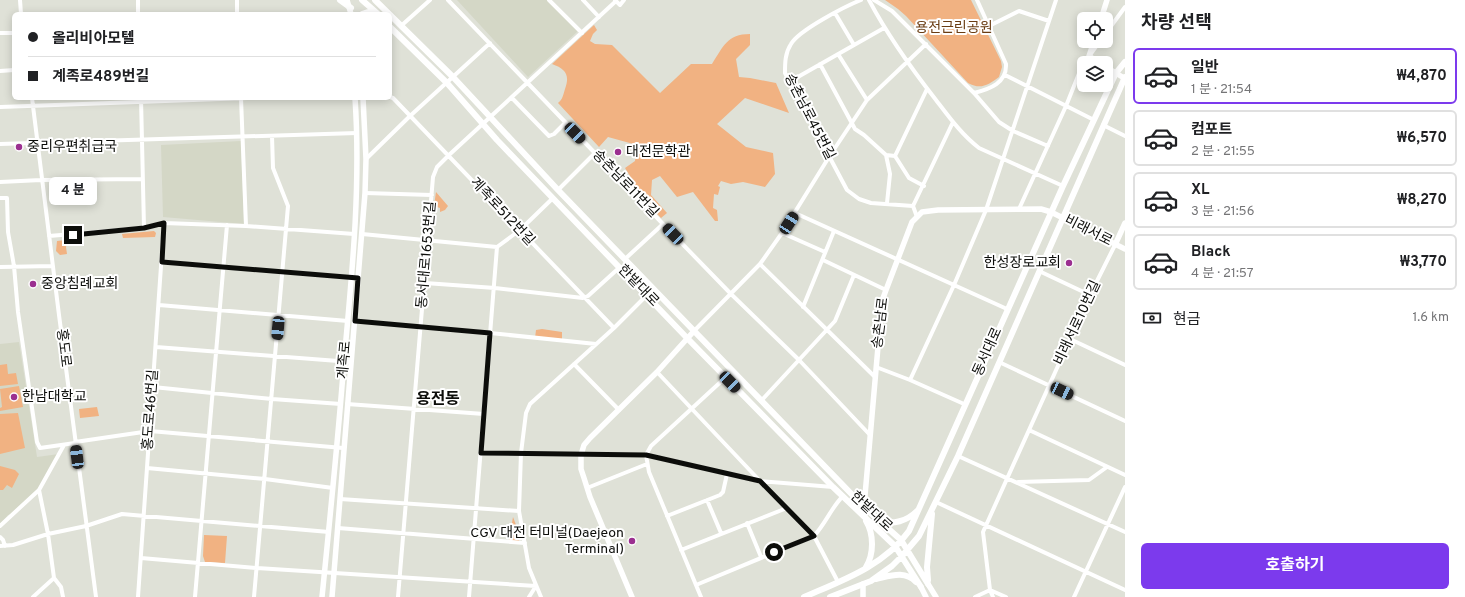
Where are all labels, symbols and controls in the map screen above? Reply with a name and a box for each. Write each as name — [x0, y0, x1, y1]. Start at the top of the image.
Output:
map controls — [1077, 12, 1113, 92]
button: locate — [1077, 12, 1113, 48]
text: 차량 선택 — [1141, 12, 1212, 35]
park label: 용전근린공원 — [915, 20, 993, 37]
text: 올리비아모텔 — [52, 30, 135, 49]
button: layers — [1077, 56, 1113, 92]
icon: car — [1143, 58, 1179, 94]
text: 일반 — [1191, 59, 1219, 78]
text: ₩4,870 — [1397, 67, 1447, 86]
text: 계족로489번길 — [52, 68, 149, 87]
street label: 송촌남로45번길 — [780, 71, 838, 163]
text: 1 분 · 21:54 — [1191, 82, 1252, 98]
car — [562, 120, 588, 146]
icon: car — [1143, 120, 1179, 156]
text: 컴포트 — [1191, 121, 1232, 140]
text: ₩6,570 — [1397, 129, 1447, 148]
place label: 중리우편취급국 — [27, 138, 117, 156]
marker: 중리우편취급국 — [14, 142, 24, 152]
place label: 대전문학관 — [626, 143, 691, 161]
text: 2 분 · 21:55 — [1191, 144, 1255, 160]
street label: 송촌남로11번길 — [588, 147, 662, 221]
marker: 대전문학관 — [613, 147, 623, 157]
street label: 계족로512번길 — [466, 174, 538, 250]
callout: 4 분 — [49, 177, 97, 205]
text: XL — [1191, 181, 1209, 200]
icon: car — [1143, 182, 1179, 218]
text: 4 분 — [61, 183, 85, 199]
text: ₩8,270 — [1397, 191, 1447, 210]
street label: 동서대로1653번길 — [414, 200, 440, 310]
text: 3 분 · 21:56 — [1191, 204, 1254, 220]
car — [777, 210, 801, 236]
street label: 비래서로 — [1061, 212, 1115, 250]
car — [660, 221, 686, 247]
route end — [64, 226, 82, 244]
text: Black — [1191, 243, 1231, 262]
icon: car — [1143, 244, 1179, 280]
text: ₩3,770 — [1400, 253, 1447, 272]
place label: 한성장로교회 — [984, 255, 1061, 272]
marker: 한성장로교회 — [1064, 258, 1074, 268]
street label: 한밭대로 — [614, 262, 662, 311]
text: 4 분 · 21:57 — [1191, 266, 1254, 282]
place label: 중앙침례교회 — [41, 276, 118, 293]
street label: 비래서로10번길 — [1051, 278, 1105, 368]
marker: 중앙침례교회 — [28, 279, 38, 289]
street label: 송촌남로 — [869, 296, 893, 350]
icon: cash — [1141, 307, 1163, 329]
text: 1.6 km — [1412, 310, 1449, 326]
text: 현금 — [1173, 311, 1201, 330]
car — [271, 316, 285, 340]
street label: 동서대로 — [970, 325, 1006, 379]
street label: 홍도로 — [52, 328, 74, 368]
street label: 계족로 — [335, 340, 355, 380]
street label: 홍도로46번길 — [140, 369, 162, 451]
car — [717, 369, 743, 395]
car — [1049, 380, 1075, 402]
place label: 한남대학교 — [22, 388, 87, 406]
district label: 용전동 — [416, 390, 460, 410]
marker: 한남대학교 — [9, 392, 19, 402]
car — [70, 444, 84, 470]
street label: 한밭대로 — [846, 488, 896, 536]
place label: CGV 대전 터미널(Daejeon Terminal) — [470, 525, 624, 558]
marker: CGV 대전 터미널(Daejeon Terminal) — [627, 536, 637, 546]
route start — [765, 543, 783, 561]
button: 호출하기 — [1141, 543, 1449, 589]

